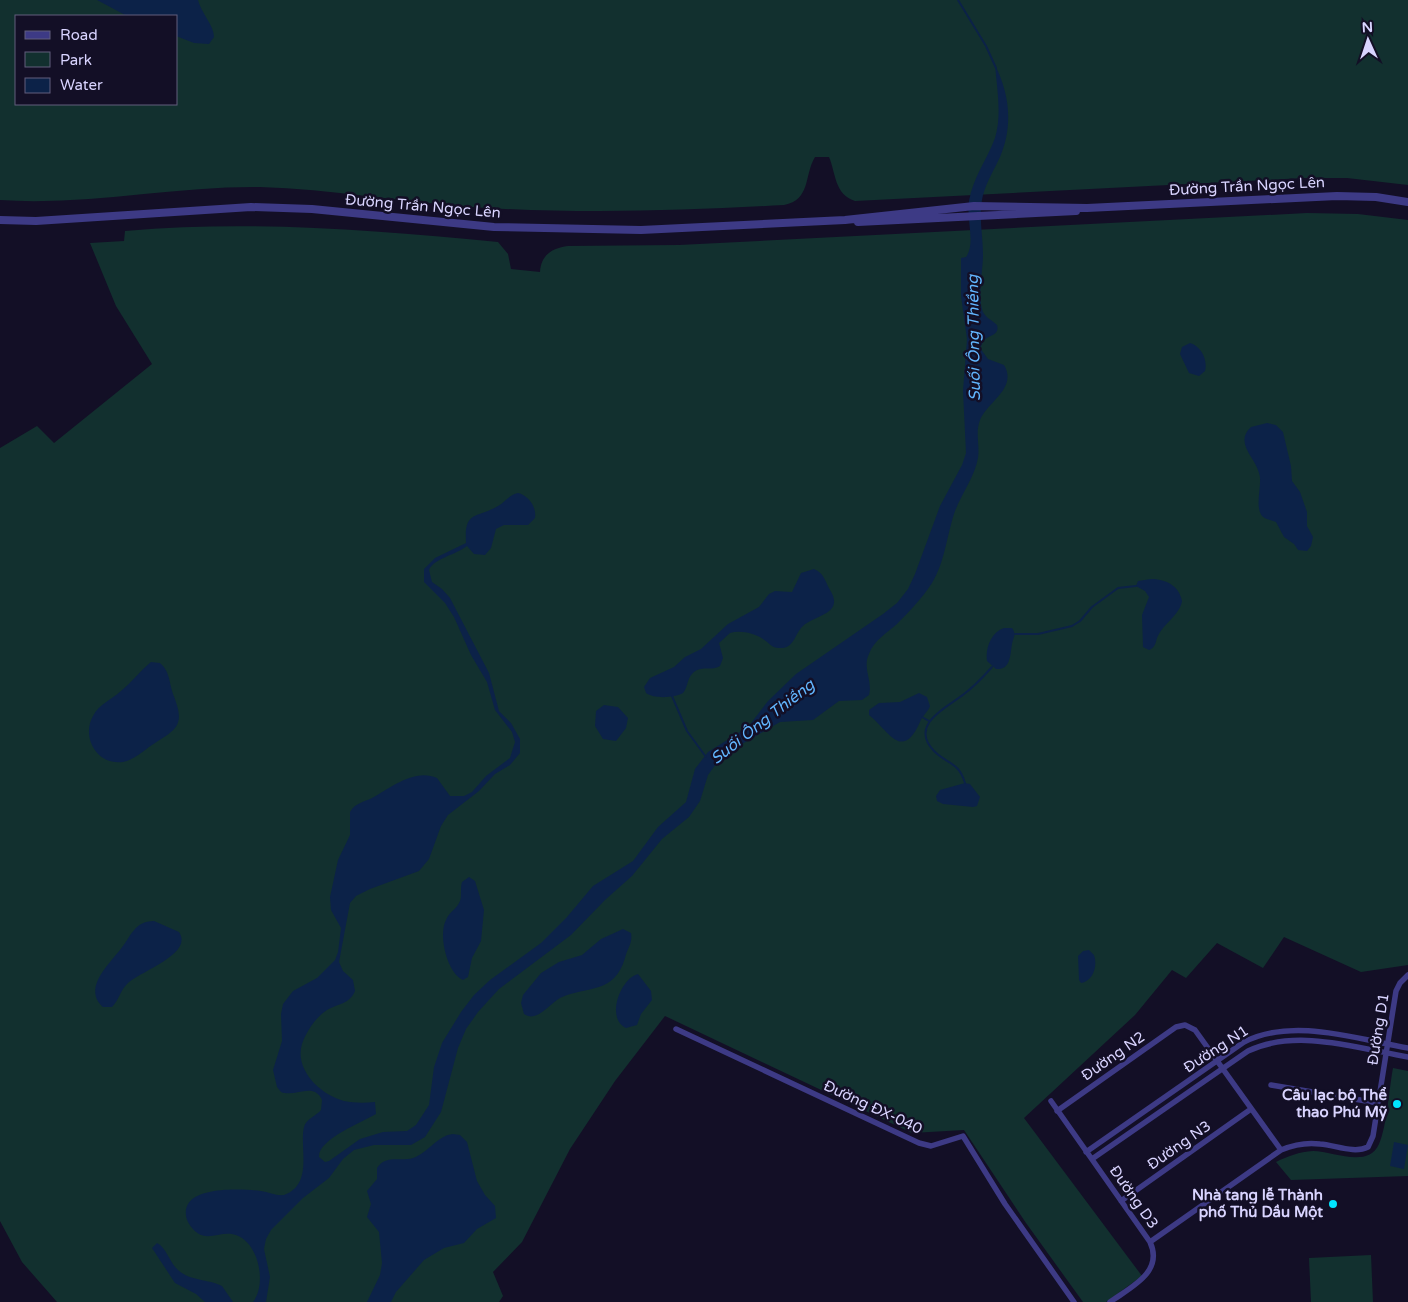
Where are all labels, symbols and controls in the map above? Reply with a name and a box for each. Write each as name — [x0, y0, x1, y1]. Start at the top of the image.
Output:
legend — [15, 15, 178, 105]
north arrow — [1343, 15, 1393, 65]
text: N — [1361, 19, 1373, 36]
text: Road — [60, 26, 98, 44]
text: Park — [60, 51, 92, 69]
text: Water — [60, 76, 103, 94]
street label: Đường Trần Ngọc Lên — [1169, 173, 1325, 199]
street label: Đường Trần Ngọc Lên — [344, 190, 502, 222]
water label: Suối Ông Thiềng — [963, 274, 985, 401]
water label: Suối Ông Thiềng — [707, 674, 819, 769]
street label: Đường D1 — [1363, 992, 1393, 1066]
street label: Đường N1 — [1180, 1021, 1252, 1077]
street label: Đường N2 — [1078, 1028, 1148, 1084]
street label: Đường ĐX-040 — [821, 1076, 925, 1138]
place label: Câu lạc bộ Thể thao Phú Mỹ — [1282, 1086, 1388, 1122]
marker: Câu lạc bộ Thể thao Phú Mỹ — [1391, 1098, 1403, 1110]
street label: Đường N3 — [1144, 1117, 1214, 1173]
street label: Đường D3 — [1106, 1162, 1162, 1232]
place label: Nhà tang lễ Thành phố Thủ Dầu Một — [1192, 1186, 1323, 1222]
marker: Nhà tang lễ Thành phố Thủ Dầu Một — [1327, 1198, 1339, 1210]

